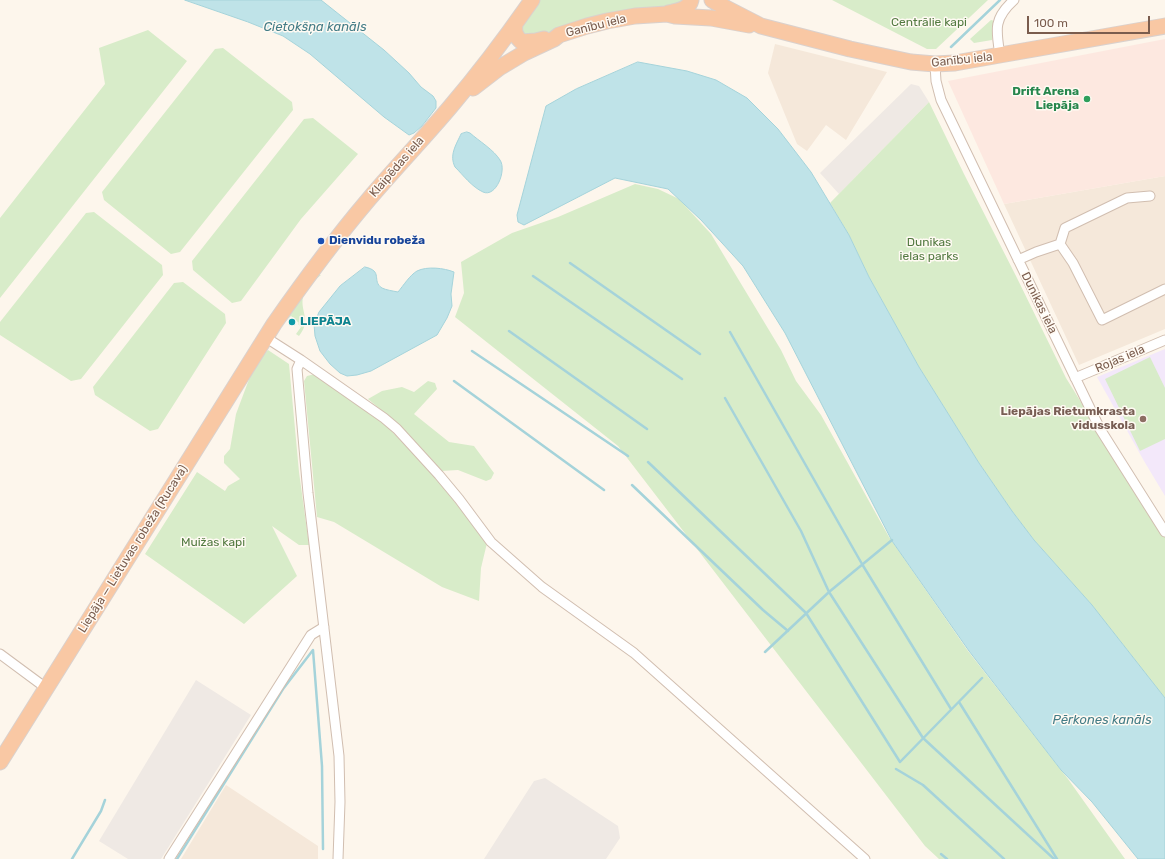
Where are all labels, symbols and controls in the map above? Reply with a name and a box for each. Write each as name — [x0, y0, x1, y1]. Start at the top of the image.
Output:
scale bar — [1029, 8, 1152, 34]
street label: Ganību iela — [564, 12, 628, 40]
park label: Centrālie kapi — [891, 16, 967, 30]
text: 100 m — [1034, 16, 1068, 30]
water label: Cietokšņa kanāls — [263, 19, 367, 35]
street label: Ganību iela — [931, 50, 993, 70]
place label: Drift Arena Liepāja — [1012, 85, 1079, 113]
marker: Drift Arena Liepāja — [1082, 94, 1092, 104]
street label: Klaipēdas iela — [367, 134, 427, 200]
place label: Dienvidu robeža — [329, 234, 425, 248]
marker: Dienvidu robeža — [316, 236, 326, 246]
park label: Dunikas ielas parks — [900, 236, 958, 264]
street label: Dunikas iela — [1018, 270, 1060, 336]
place label: LIEPĀJA — [300, 315, 351, 329]
marker: LIEPĀJA — [287, 317, 297, 327]
street label: Rojas iela — [1093, 342, 1147, 376]
place label: Liepājas Rietumkrasta vidusskola — [1000, 405, 1135, 433]
marker: Liepājas Rietumkrasta vidusskola — [1138, 414, 1148, 424]
street label: Liepāja — Lietuvas robeža (Rucava) — [75, 462, 191, 636]
park label: Muižas kapi — [181, 536, 245, 550]
water label: Pērkones kanāls — [1052, 712, 1152, 728]

